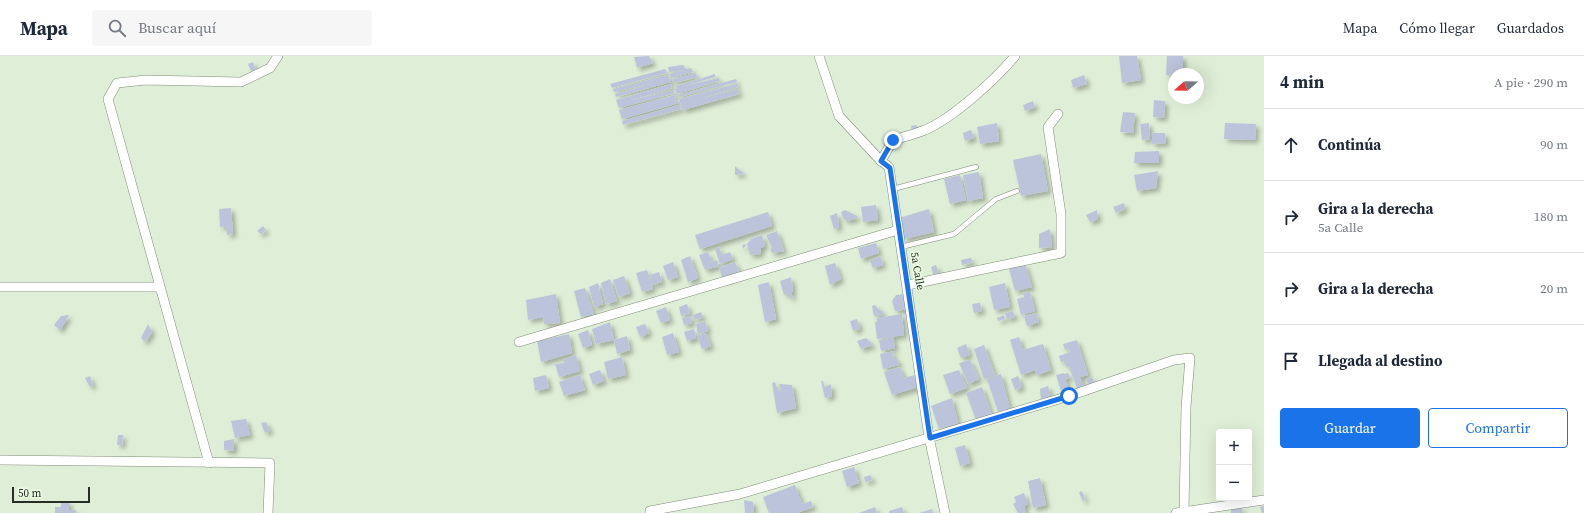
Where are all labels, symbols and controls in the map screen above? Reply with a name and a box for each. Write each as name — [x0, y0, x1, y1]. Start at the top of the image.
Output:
search box — [92, 10, 372, 46]
text: Mapa — [20, 15, 68, 41]
icon: search — [106, 17, 128, 39]
text: Buscar aquí — [138, 17, 216, 38]
text: Mapa — [1343, 18, 1377, 38]
text: Cómo llegar — [1399, 18, 1475, 38]
text: Guardados — [1497, 18, 1564, 38]
north arrow — [1168, 68, 1204, 104]
text: 4 min — [1280, 70, 1324, 94]
text: A pie · 290 m — [1494, 74, 1568, 91]
route end — [884, 131, 902, 149]
icon: ahead — [1280, 134, 1302, 156]
text: Continúa — [1318, 134, 1381, 155]
text: 90 m — [1540, 136, 1568, 153]
text: Gira a la derecha — [1318, 198, 1433, 219]
icon: right — [1280, 206, 1302, 228]
text: 180 m — [1534, 208, 1568, 225]
text: 5a Calle — [1318, 219, 1363, 236]
street label: 5a Calle — [907, 251, 928, 292]
icon: right — [1280, 278, 1302, 300]
text: Gira a la derecha — [1318, 278, 1433, 299]
text: 20 m — [1540, 280, 1568, 297]
icon: arrive — [1280, 350, 1302, 372]
text: Llegada al destino — [1318, 350, 1443, 371]
route start — [1060, 387, 1078, 405]
button: Guardar — [1280, 408, 1420, 448]
button: Compartir — [1428, 408, 1568, 448]
map controls — [1216, 429, 1252, 501]
button: + — [1216, 429, 1252, 465]
button: − — [1216, 465, 1252, 501]
scale bar — [12, 485, 90, 504]
text: 50 m — [18, 486, 41, 501]

